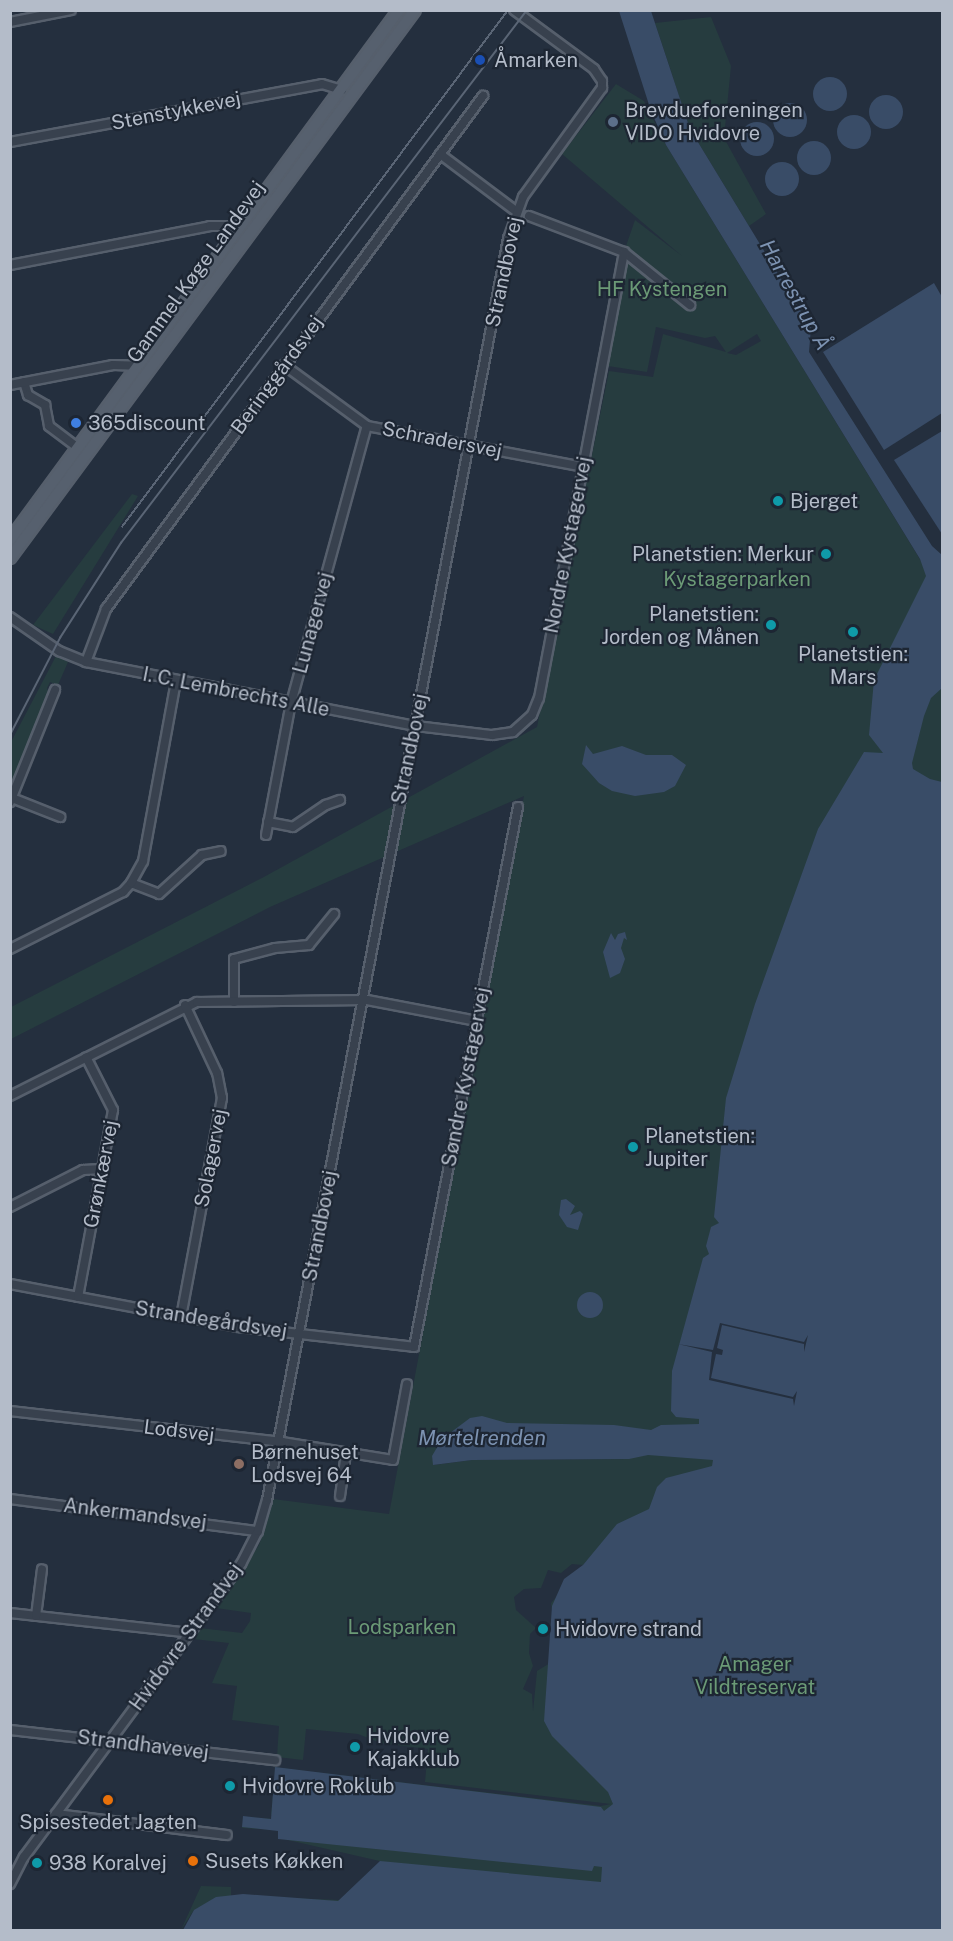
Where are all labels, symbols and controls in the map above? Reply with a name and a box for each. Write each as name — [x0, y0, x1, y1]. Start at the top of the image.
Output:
place label: Åmarken — [494, 48, 578, 72]
marker: Åmarken — [471, 51, 489, 69]
street label: Stenstykkevej — [109, 87, 243, 135]
place label: Brevdueforeningen VIDO Hvidovre — [625, 98, 803, 145]
marker: Brevdueforeningen VIDO Hvidovre — [606, 115, 620, 129]
street label: Gammel Køge Landevej — [122, 176, 270, 368]
street label: Strandbovej — [481, 215, 527, 329]
water label: Harrestrup Å — [754, 235, 836, 355]
park label: HF Kystengen — [597, 277, 727, 301]
street label: Beringgårdsvej — [226, 311, 328, 439]
place label: 365discount — [88, 411, 206, 435]
marker: 365discount — [69, 416, 83, 430]
street label: Schradersvej — [380, 417, 504, 463]
street label: Nordre Kystagervej — [539, 454, 597, 636]
place label: Bjerget — [790, 489, 858, 513]
marker: Bjerget — [771, 494, 785, 508]
place label: Planetstien: Merkur — [632, 542, 814, 566]
marker: Planetstien: Merkur — [819, 547, 833, 561]
park label: Kystagerparken — [663, 567, 811, 591]
street label: Lunagervej — [288, 570, 338, 676]
place label: Planetstien: Jorden og Månen — [601, 602, 759, 649]
marker: Planetstien: Jorden og Månen — [764, 618, 778, 632]
marker: Planetstien: Mars — [846, 625, 860, 639]
place label: Planetstien: Mars — [798, 642, 908, 689]
street label: I. C. Lembrechts Alle — [140, 662, 332, 722]
street label: Strandbovej — [387, 692, 433, 806]
street label: Søndre Kystagervej — [437, 985, 495, 1169]
street label: Solagervej — [190, 1107, 232, 1209]
street label: Grønkærvej — [79, 1118, 123, 1230]
place label: Planetstien: Jupiter — [645, 1124, 755, 1171]
marker: Planetstien: Jupiter — [626, 1140, 640, 1154]
street label: Strandbovej — [297, 1169, 343, 1283]
street label: Strandegårdsvej — [133, 1296, 289, 1344]
street label: Lodsvej — [142, 1415, 216, 1447]
water label: Mørtelrenden — [418, 1425, 546, 1451]
place label: Børnehuset Lodsvej 64 — [251, 1440, 359, 1487]
marker: Børnehuset Lodsvej 64 — [232, 1457, 246, 1471]
street label: Ankermandsvej — [62, 1493, 208, 1535]
street label: Hvidovre Strandvej — [124, 1559, 248, 1715]
park label: Lodsparken — [348, 1615, 456, 1639]
place label: Hvidovre strand — [555, 1617, 702, 1641]
marker: Hvidovre strand — [536, 1622, 550, 1636]
park label: Amager Vildtreservat — [695, 1652, 815, 1699]
place label: Hvidovre Kajakklub — [367, 1724, 460, 1771]
street label: Strandhavevej — [76, 1725, 210, 1765]
marker: Hvidovre Kajakklub — [348, 1740, 362, 1754]
place label: Hvidovre Roklub — [242, 1774, 394, 1798]
marker: Hvidovre Roklub — [223, 1779, 237, 1793]
marker: Spisestedet Jagten — [101, 1793, 115, 1807]
place label: Spisestedet Jagten — [19, 1810, 197, 1834]
place label: Susets Køkken — [205, 1849, 343, 1873]
place label: 938 Koralvej — [49, 1851, 167, 1875]
marker: Susets Køkken — [186, 1854, 200, 1868]
marker: 938 Koralvej — [30, 1856, 44, 1870]

